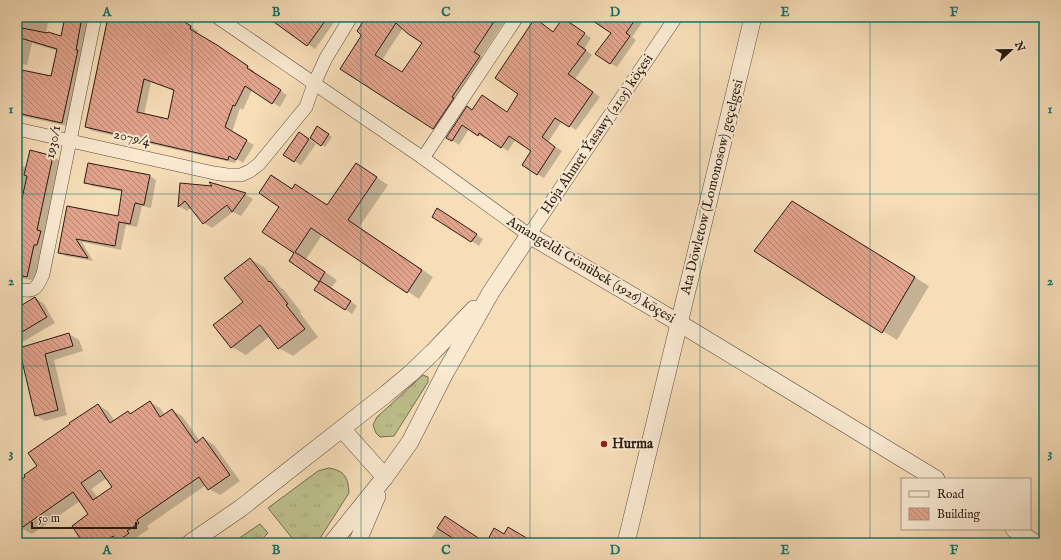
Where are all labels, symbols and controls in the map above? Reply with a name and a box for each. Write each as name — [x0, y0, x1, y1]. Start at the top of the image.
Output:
text: A — [102, 4, 113, 21]
text: B — [272, 4, 281, 21]
text: C — [441, 4, 451, 21]
text: D — [610, 4, 621, 21]
text: E — [780, 4, 790, 21]
text: F — [950, 4, 959, 21]
north arrow — [991, 30, 1031, 70]
text: N — [1011, 39, 1028, 54]
street label: Hoja Ahmet Ýasawy (2105) köçesi — [536, 50, 657, 217]
street label: Ata Döwletow (Lomonosow) geçelgesi — [676, 77, 748, 298]
text: 1 — [9, 101, 14, 118]
text: 1 — [1048, 101, 1053, 118]
street label: 1930/1 — [41, 124, 65, 160]
street label: 2079/4 — [112, 125, 152, 151]
street label: Amangeldi Gönübek (1926) köçesi — [503, 212, 679, 328]
text: 2 — [8, 273, 14, 290]
text: 2 — [1047, 273, 1053, 290]
place label: Hurma — [612, 435, 654, 453]
marker: Hurma — [599, 439, 609, 449]
text: 3 — [9, 445, 14, 462]
text: 3 — [1048, 445, 1053, 462]
legend — [901, 478, 1031, 530]
text: Road — [937, 487, 965, 502]
scale bar — [32, 504, 136, 530]
text: Building — [937, 507, 981, 522]
text: 50 m — [38, 511, 60, 526]
text: A — [102, 542, 113, 559]
text: B — [272, 542, 281, 559]
text: C — [441, 542, 451, 559]
text: D — [610, 542, 621, 559]
text: E — [780, 542, 790, 559]
text: F — [950, 542, 959, 559]

